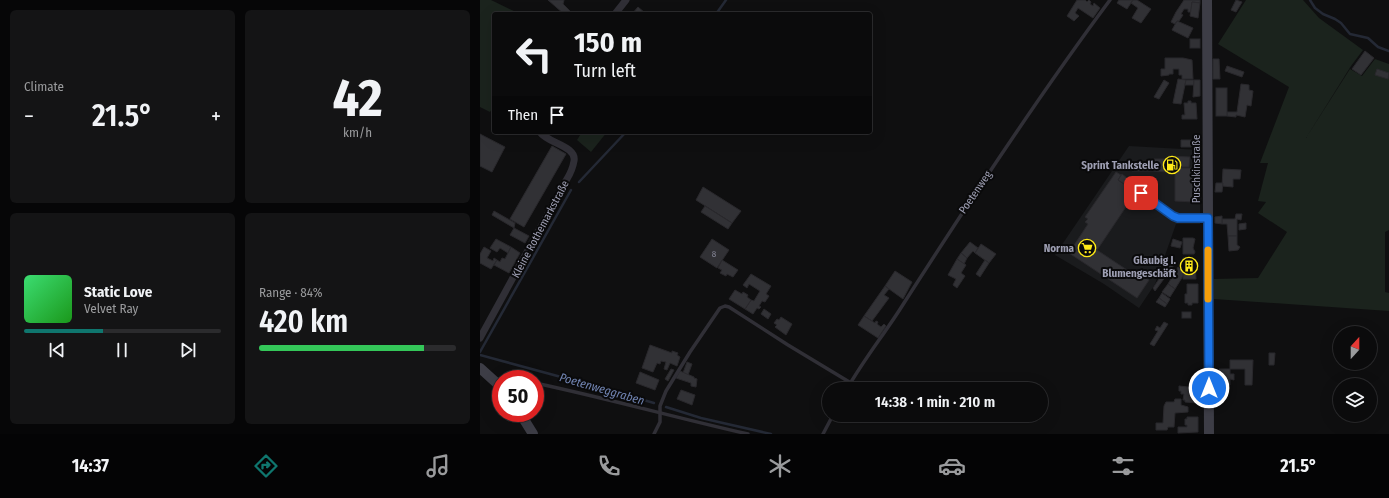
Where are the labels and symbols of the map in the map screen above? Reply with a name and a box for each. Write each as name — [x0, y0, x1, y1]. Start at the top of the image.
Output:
street label: Puschkinstraße — [1190, 135, 1203, 203]
fuel station icon: Sprint Tankstelle — [1162, 155, 1182, 175]
place label: Sprint Tankstelle — [1081, 159, 1159, 172]
street label: Poetenweg — [956, 168, 995, 216]
pin — [1124, 176, 1158, 210]
street label: Kleine Rothemarkstraße — [509, 178, 572, 280]
supermarket icon: Norma — [1077, 238, 1097, 258]
place label: Norma — [1044, 242, 1075, 255]
house number: 8 — [712, 249, 717, 259]
place label: Glaubig I. Blumengeschäft — [1102, 254, 1176, 280]
building icon: Glaubig I. Blumengeschäft — [1179, 256, 1199, 276]
north arrow — [1333, 326, 1377, 370]
position arrow — [1188, 367, 1230, 409]
speed limit sign: 50 — [492, 370, 544, 422]
water label: Poetenweggraben — [558, 370, 646, 408]

